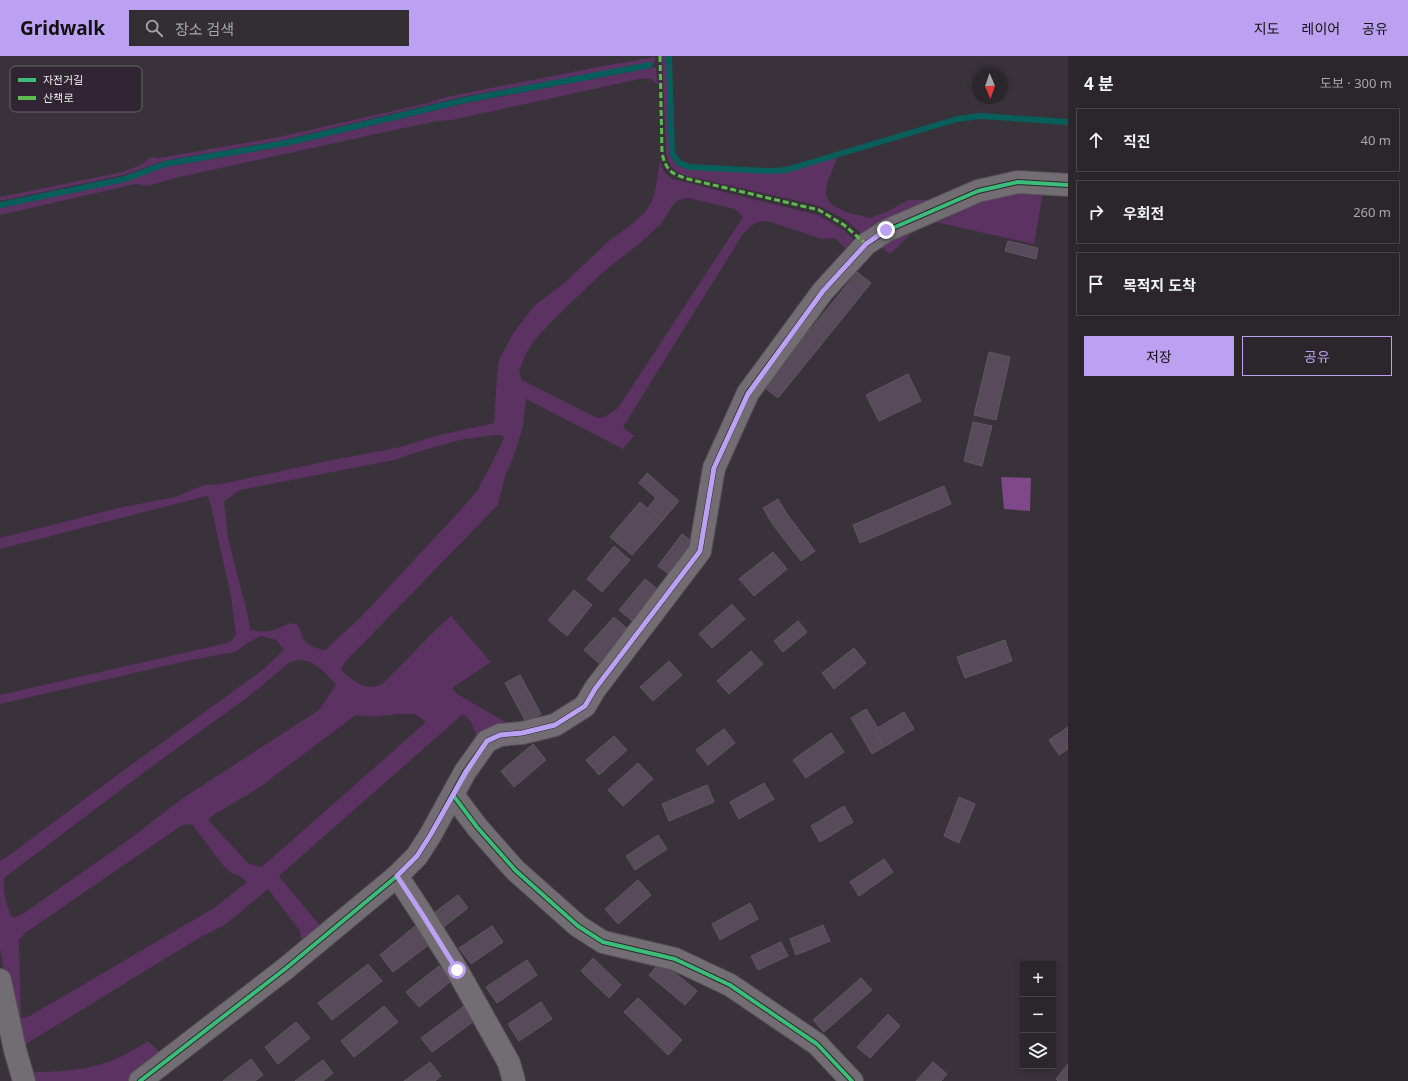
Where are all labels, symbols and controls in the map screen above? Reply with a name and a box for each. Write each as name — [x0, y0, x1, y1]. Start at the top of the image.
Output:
search box — [129, 10, 409, 46]
text: Gridwalk — [20, 15, 105, 41]
icon: search — [143, 17, 165, 39]
text: 장소 검색 — [175, 19, 234, 39]
text: 지도 — [1254, 19, 1280, 38]
text: 레이어 — [1302, 19, 1340, 38]
text: 공유 — [1362, 19, 1388, 38]
legend — [10, 66, 142, 112]
north arrow — [972, 68, 1008, 104]
text: 자전거길 — [43, 72, 83, 87]
text: 4 분 — [1084, 72, 1114, 95]
text: 도보 · 300 m — [1320, 74, 1392, 92]
text: 산책로 — [43, 90, 73, 105]
icon: ahead — [1085, 129, 1107, 151]
text: 직진 — [1123, 131, 1151, 151]
text: 40 m — [1361, 131, 1391, 149]
icon: right — [1085, 201, 1107, 223]
text: 우회전 — [1123, 203, 1164, 223]
text: 260 m — [1353, 203, 1391, 221]
route end — [877, 221, 895, 239]
icon: arrive — [1085, 273, 1107, 295]
text: 목적지 도착 — [1123, 275, 1196, 295]
button: 저장 — [1084, 336, 1234, 376]
button: 공유 — [1242, 336, 1392, 376]
route start — [448, 961, 466, 979]
map controls — [1020, 961, 1056, 1069]
button: + — [1020, 961, 1056, 997]
button: − — [1020, 997, 1056, 1033]
button: layers — [1020, 1033, 1056, 1069]

